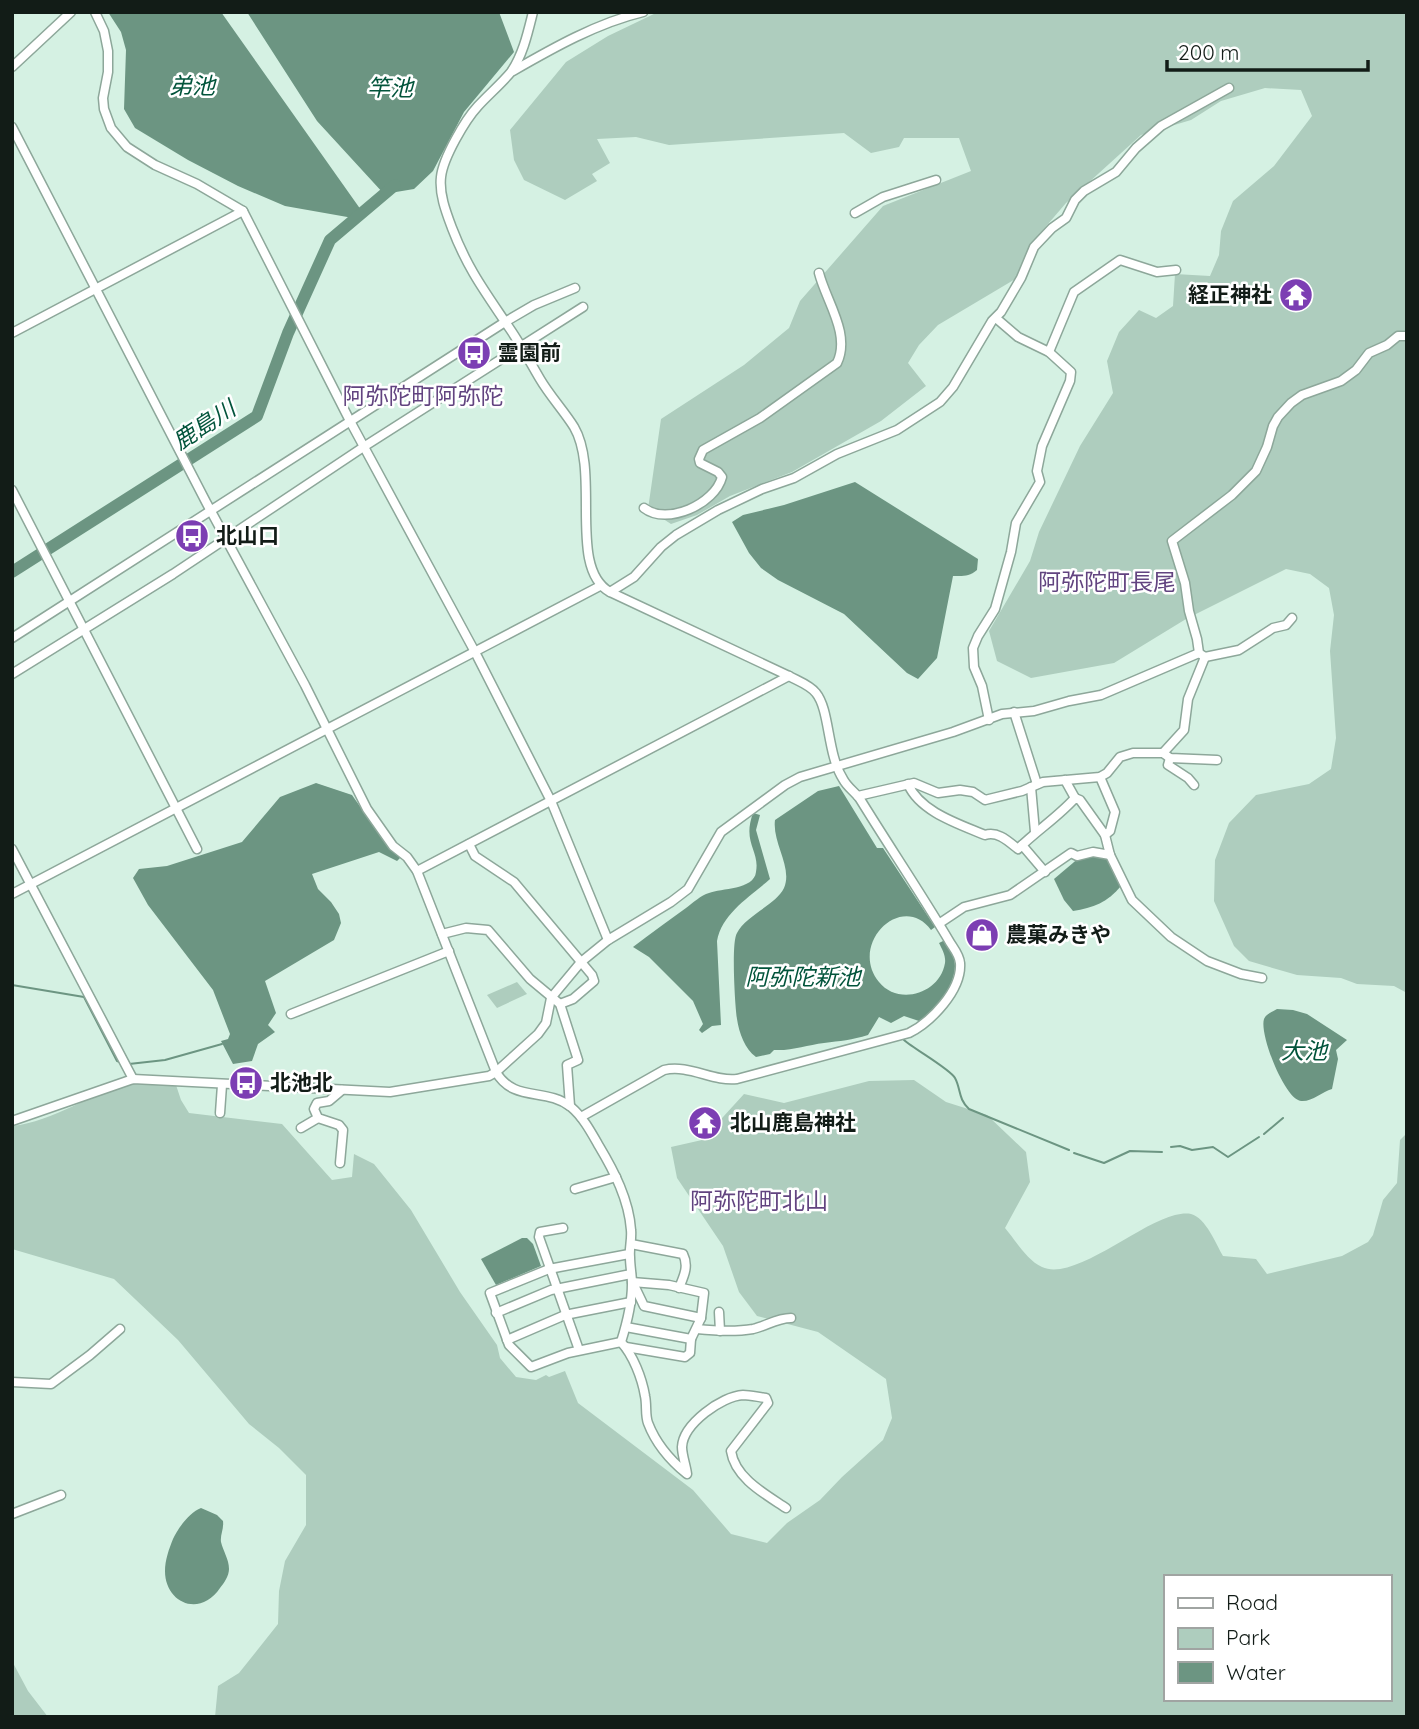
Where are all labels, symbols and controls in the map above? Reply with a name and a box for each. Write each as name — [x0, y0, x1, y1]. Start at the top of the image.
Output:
scale bar — [1167, 28, 1368, 72]
text: 200 m — [1178, 39, 1240, 65]
water label: 弟池 — [169, 71, 217, 100]
water label: 竿池 — [367, 73, 415, 102]
temple icon: 経正神社 — [1277, 276, 1315, 314]
place label: 経正神社 — [1188, 281, 1272, 307]
bus stop icon: 霊園前 — [455, 334, 493, 372]
place label: 霊園前 — [498, 339, 561, 365]
district label: 阿弥陀町阿弥陀 — [343, 381, 504, 410]
water label: 鹿島川 — [167, 392, 243, 456]
bus stop icon: 北山口 — [173, 517, 211, 555]
place label: 北山口 — [216, 522, 279, 548]
district label: 阿弥陀町長尾 — [1038, 567, 1176, 596]
shop icon: 農菓みきや — [963, 916, 1001, 954]
place label: 農菓みきや — [1006, 921, 1111, 947]
water label: 阿弥陀新池 — [746, 962, 863, 991]
water label: 大池 — [1281, 1036, 1329, 1065]
bus stop icon: 北池北 — [227, 1064, 265, 1102]
place label: 北池北 — [270, 1069, 333, 1095]
temple icon: 北山鹿島神社 — [686, 1104, 724, 1142]
place label: 北山鹿島神社 — [730, 1109, 856, 1135]
district label: 阿弥陀町北山 — [690, 1186, 828, 1215]
legend — [1164, 1575, 1391, 1701]
text: Road — [1226, 1589, 1278, 1615]
text: Park — [1226, 1624, 1270, 1650]
text: Water — [1226, 1659, 1286, 1685]

